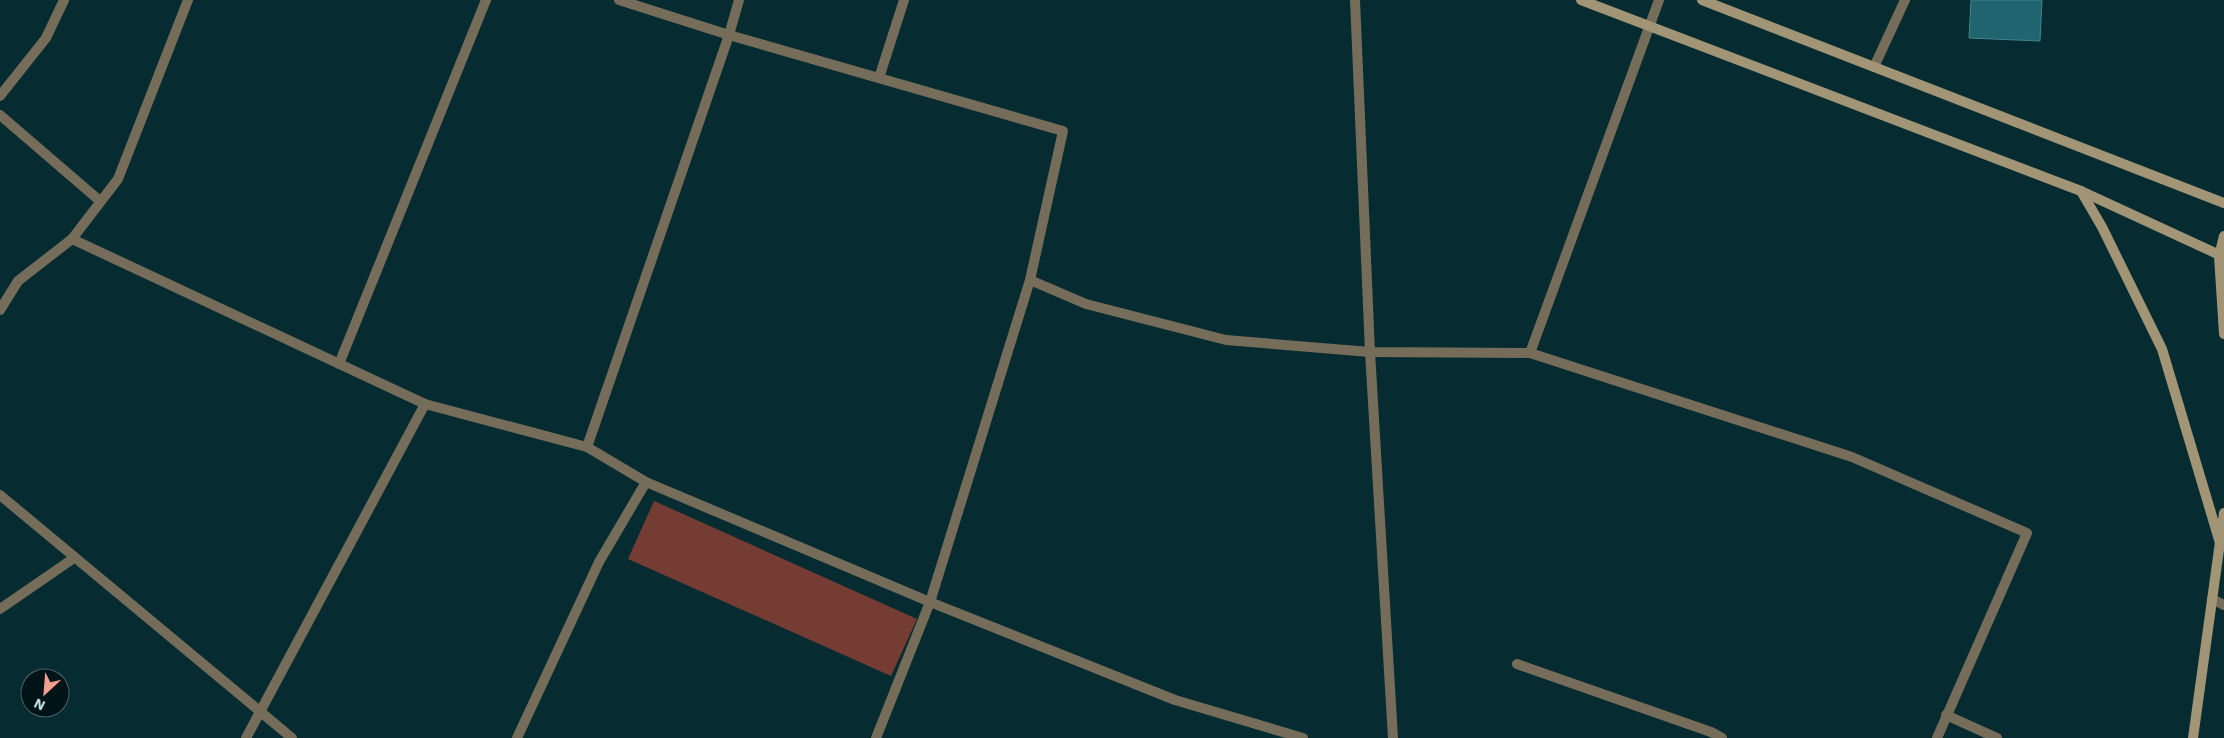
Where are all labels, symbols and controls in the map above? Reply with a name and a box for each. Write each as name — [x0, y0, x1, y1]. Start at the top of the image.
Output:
north arrow — [20, 668, 70, 718]
text: N — [31, 695, 47, 714]

